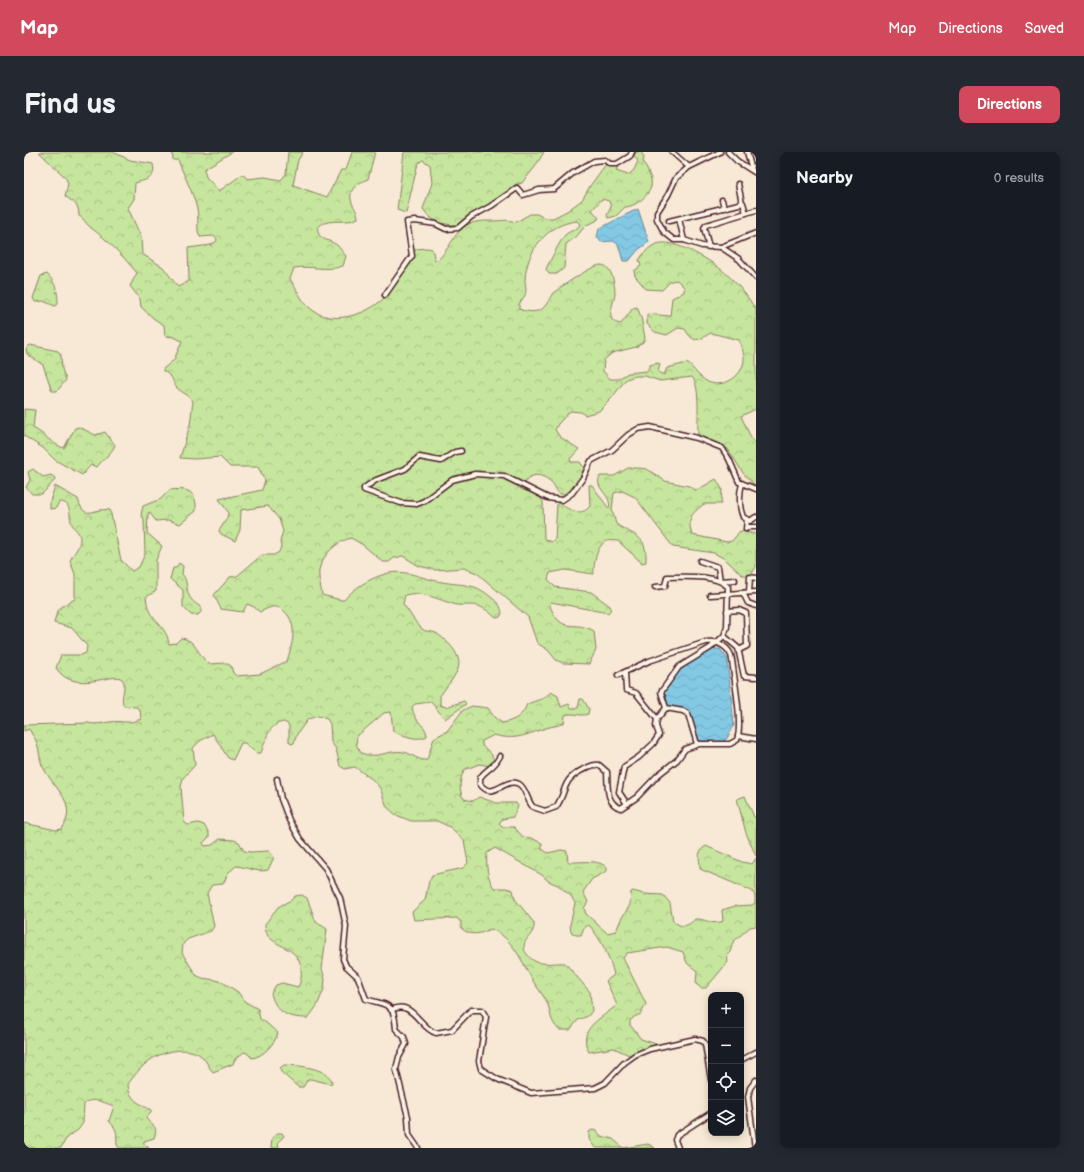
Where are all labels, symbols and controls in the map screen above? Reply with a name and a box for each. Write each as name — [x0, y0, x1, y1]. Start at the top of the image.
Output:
text: Map — [20, 17, 58, 40]
text: Map — [888, 20, 916, 37]
text: Directions — [938, 20, 1003, 37]
text: Saved — [1025, 20, 1064, 37]
button: Directions — [959, 86, 1060, 123]
text: Find us — [24, 88, 116, 121]
text: Nearby — [796, 168, 853, 188]
text: 0 results — [994, 170, 1044, 186]
map controls — [708, 992, 744, 1136]
button: + — [708, 992, 744, 1028]
button: − — [708, 1028, 744, 1064]
button: locate — [708, 1064, 744, 1100]
button: layers — [708, 1100, 744, 1136]

